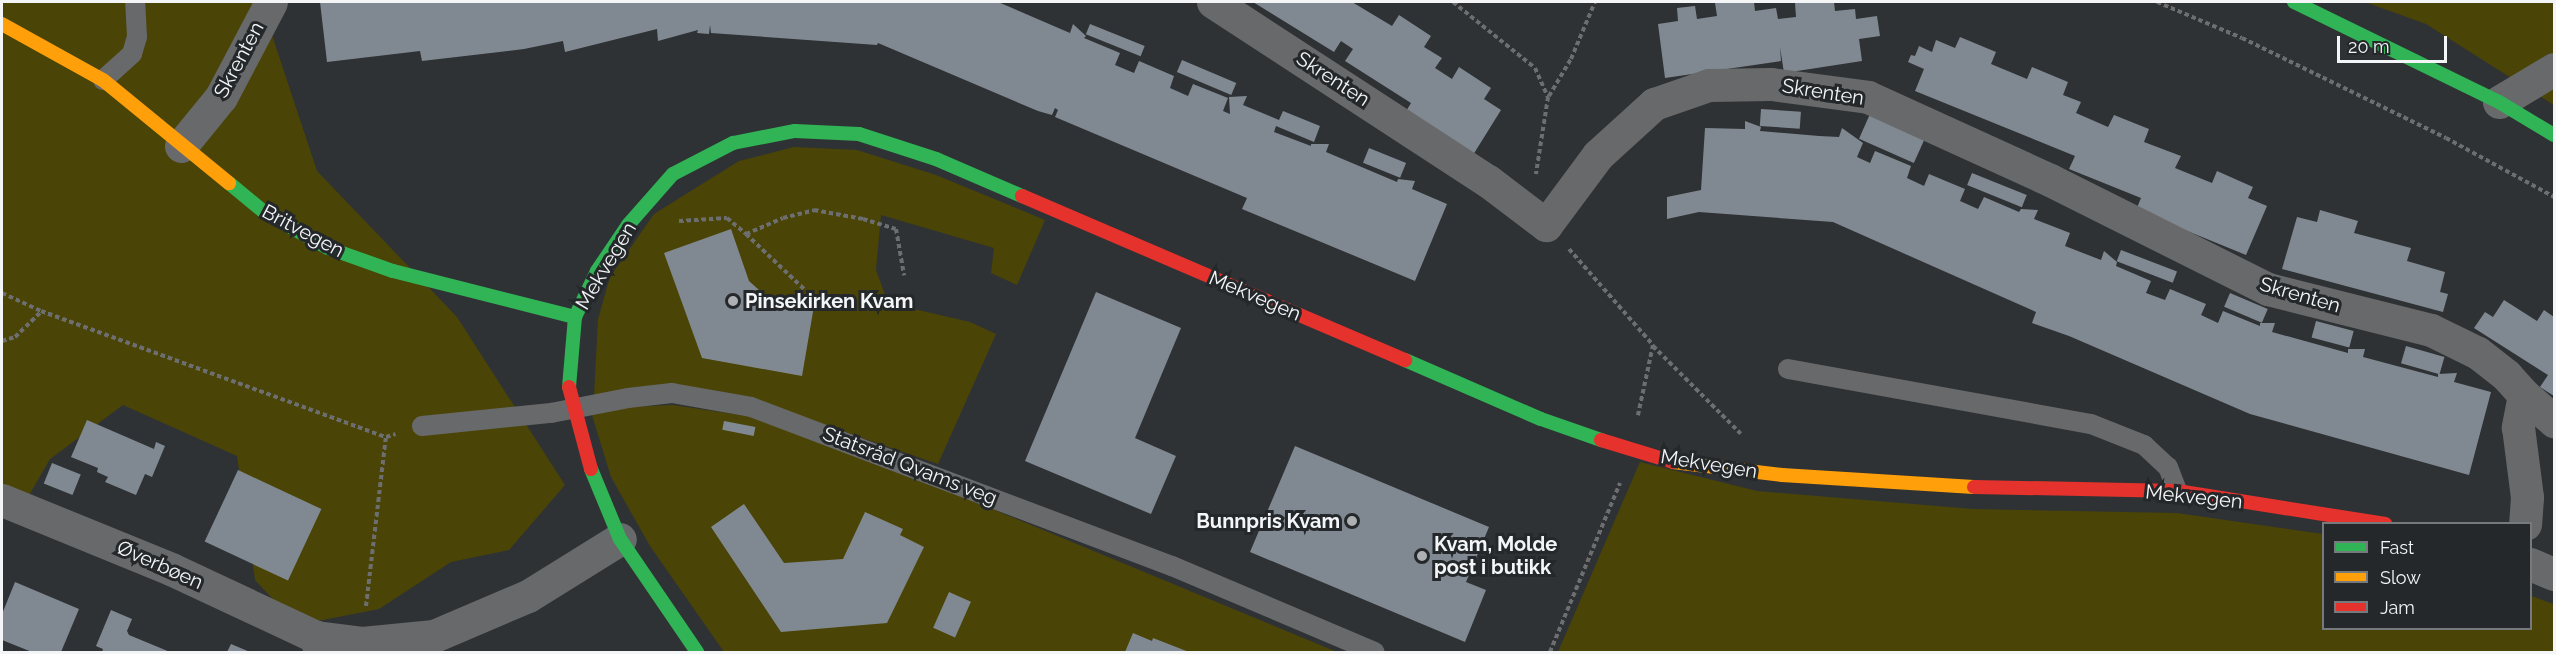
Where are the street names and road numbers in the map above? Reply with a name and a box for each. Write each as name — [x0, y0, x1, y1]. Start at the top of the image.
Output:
street label: Skrenten — [209, 18, 269, 102]
street label: Skrenten — [1292, 46, 1374, 112]
street label: Skrenten — [1780, 74, 1866, 110]
street label: Britvegen — [258, 199, 348, 263]
street label: Mekvegen — [571, 218, 641, 314]
street label: Mekvegen — [1205, 266, 1305, 326]
street label: Skrenten — [2257, 272, 2343, 318]
street label: Statsråd Qvams veg — [819, 422, 1001, 510]
street label: Mekvegen — [1659, 445, 1759, 483]
street label: Mekvegen — [2144, 480, 2244, 514]
street label: Øverbøen — [113, 535, 207, 595]

